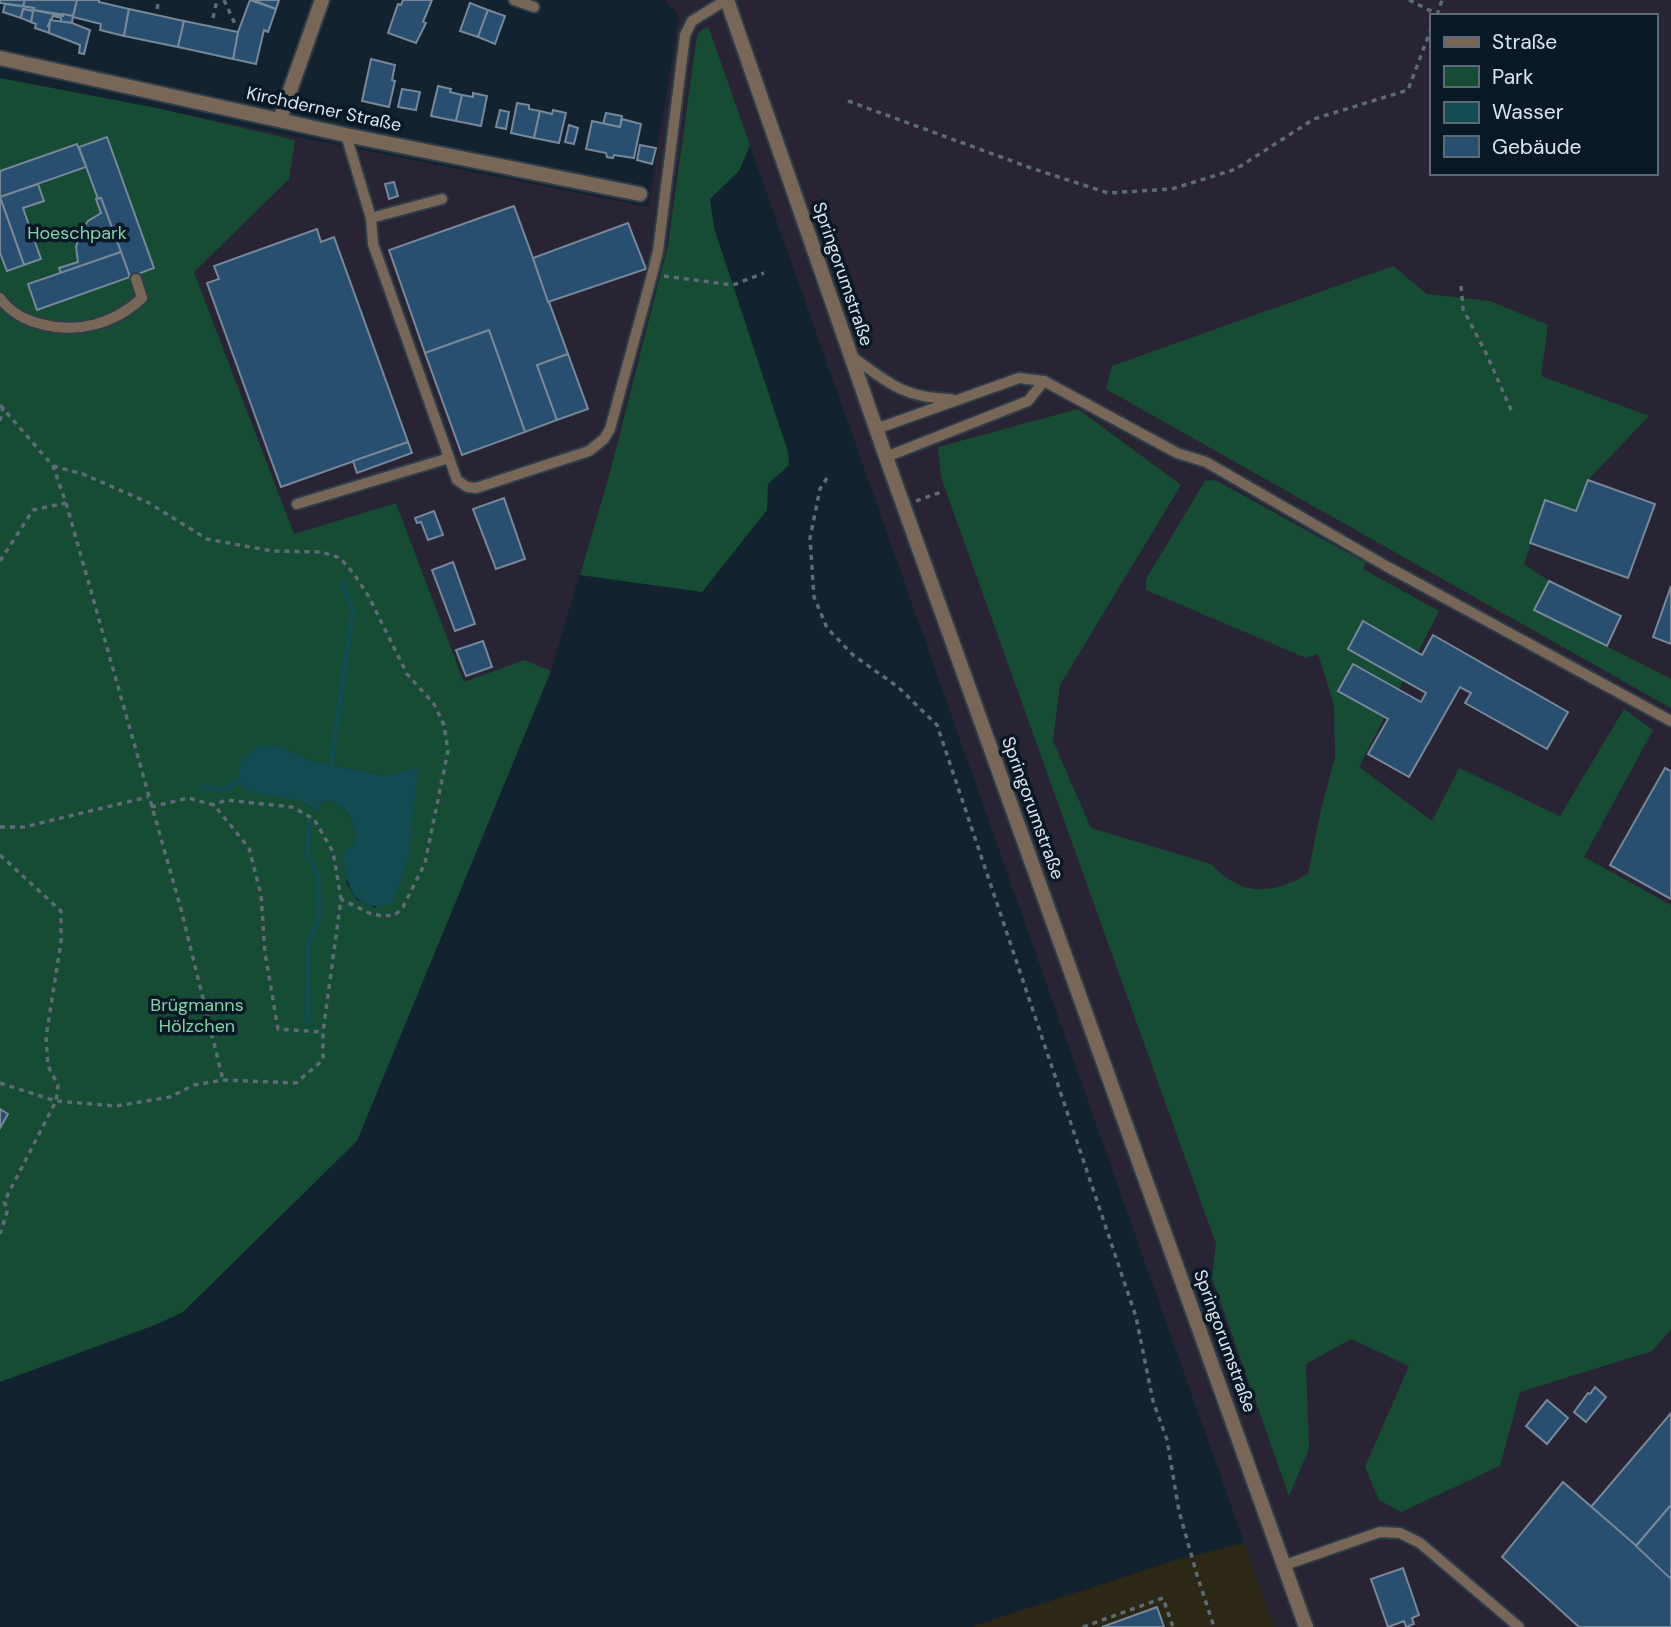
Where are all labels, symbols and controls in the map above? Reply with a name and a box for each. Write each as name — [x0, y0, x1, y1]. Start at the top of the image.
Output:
legend — [1430, 14, 1657, 175]
text: Straße — [1492, 28, 1557, 56]
text: Park — [1492, 63, 1534, 91]
street label: Kirchderner Straße — [244, 81, 404, 137]
text: Wasser — [1492, 98, 1564, 126]
text: Gebäude — [1492, 133, 1582, 161]
street label: Springorumstraße — [807, 199, 879, 349]
park label: Hoeschpark — [27, 221, 127, 245]
street label: Springorumstraße — [996, 733, 1070, 883]
park label: Brügmanns Hölzchen — [150, 993, 244, 1038]
street label: Springorumstraße — [1188, 1266, 1262, 1416]

